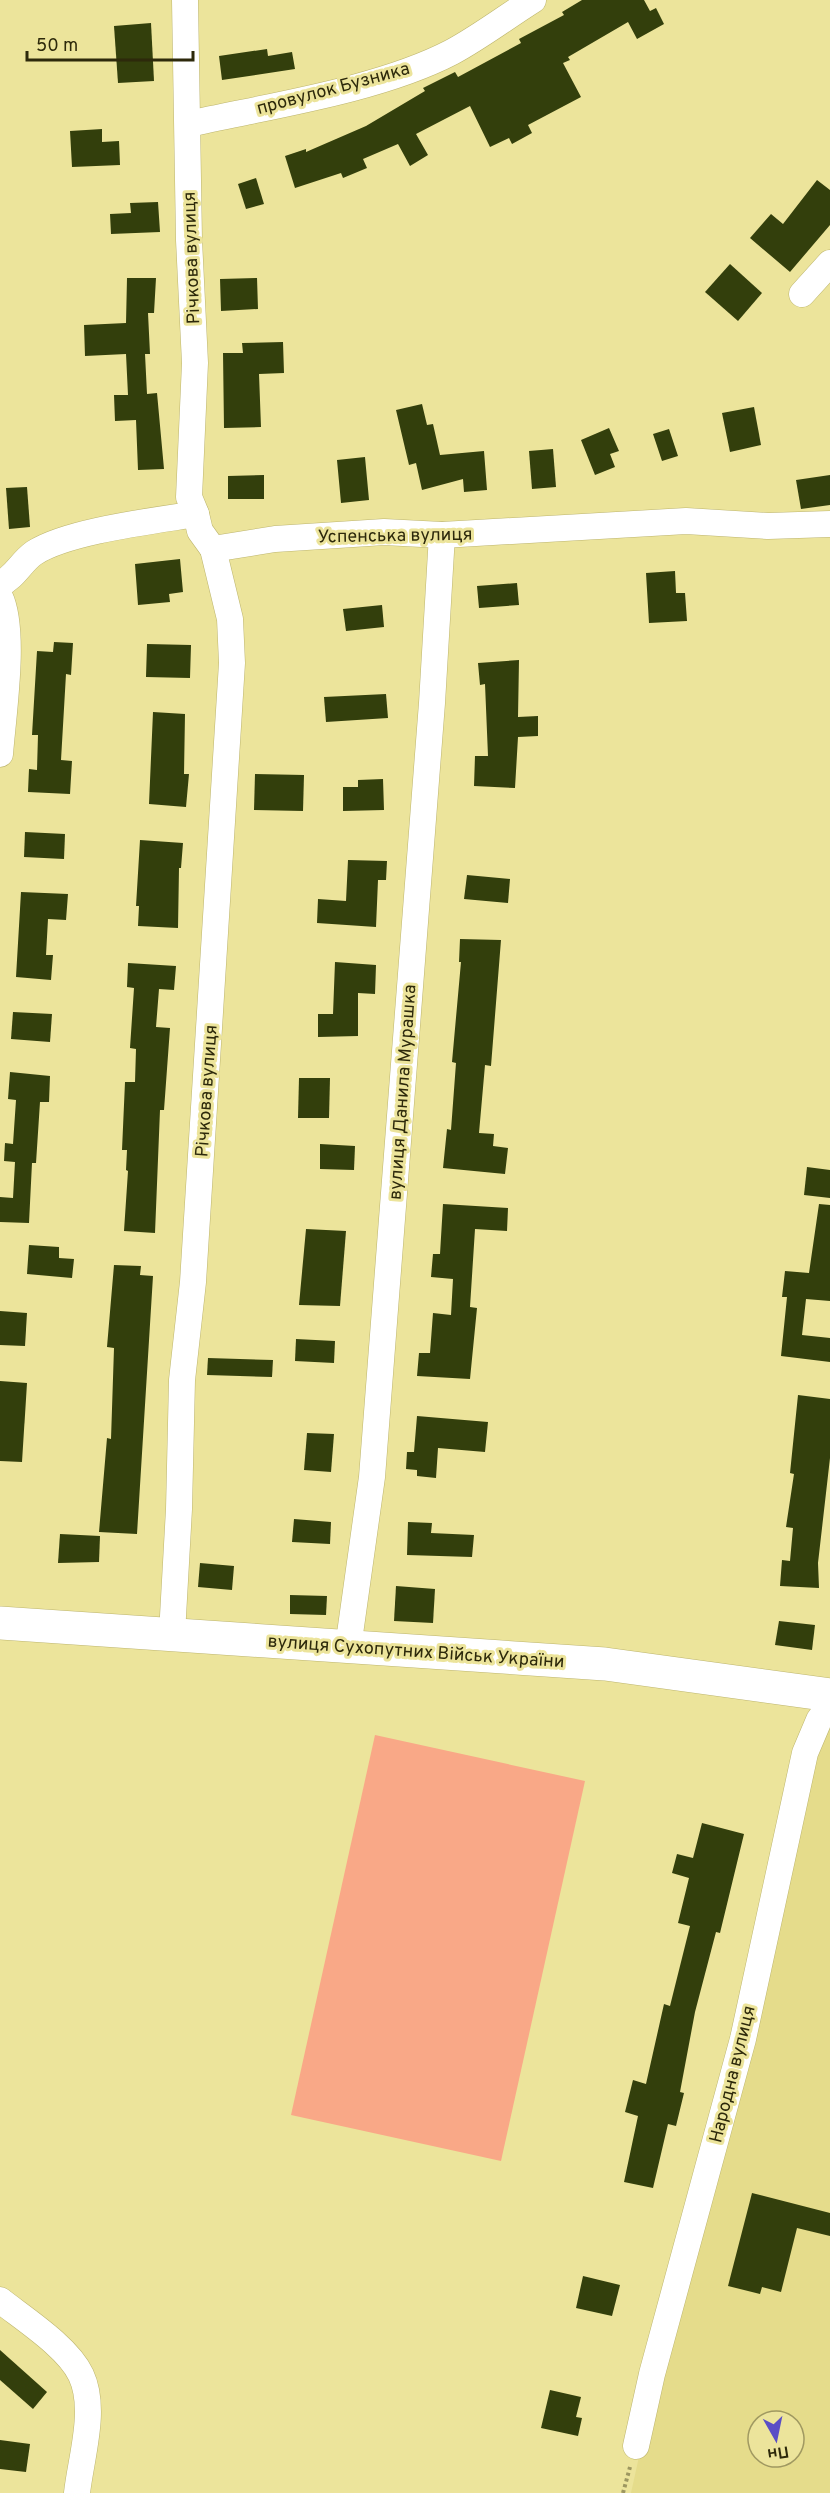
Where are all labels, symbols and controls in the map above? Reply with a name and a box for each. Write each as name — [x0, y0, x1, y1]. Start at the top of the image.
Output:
scale bar — [27, 24, 194, 62]
text: 50 m — [36, 35, 78, 58]
street label: провулок Бузника — [254, 58, 413, 121]
street label: Річкова вулиця — [179, 191, 206, 325]
street label: Успенська вулиця — [317, 524, 473, 549]
street label: вулиця Данила Мурашка — [384, 984, 423, 1201]
street label: Річкова вулиця — [191, 1024, 224, 1158]
street label: вулиця Сухопутних Військ України — [267, 1631, 565, 1674]
street label: Народна вулиця — [705, 2003, 762, 2145]
north arrow — [746, 2409, 806, 2469]
text: Пн — [766, 2440, 790, 2463]

